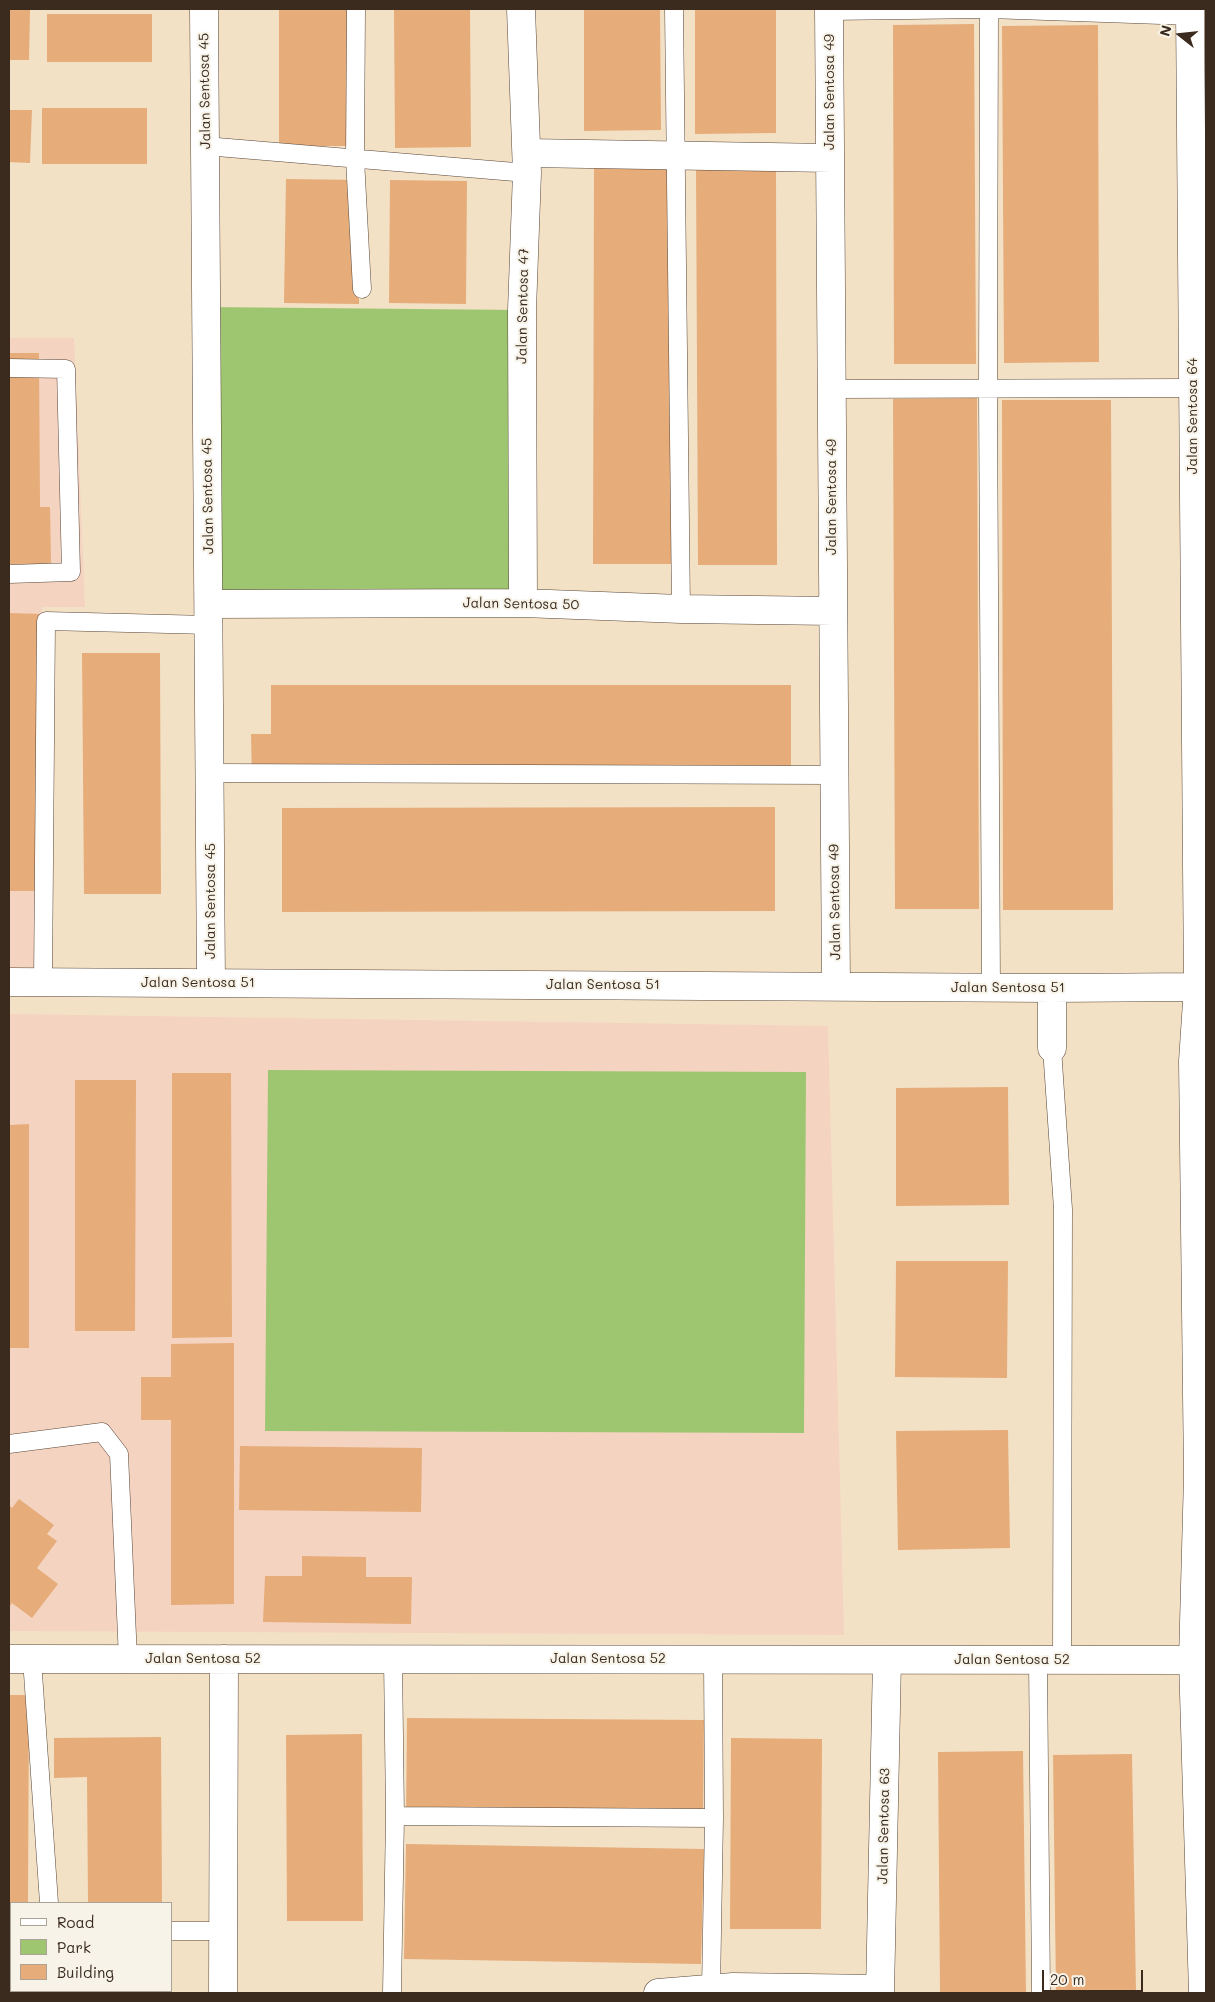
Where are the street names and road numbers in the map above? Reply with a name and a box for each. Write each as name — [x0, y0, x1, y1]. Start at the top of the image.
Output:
street label: Jalan Sentosa 45 — [196, 33, 214, 149]
street label: Jalan Sentosa 49 — [822, 34, 838, 150]
street label: Jalan Sentosa 47 — [514, 248, 532, 364]
street label: Jalan Sentosa 64 — [1185, 358, 1201, 474]
street label: Jalan Sentosa 45 — [199, 438, 217, 554]
street label: Jalan Sentosa 49 — [824, 439, 840, 555]
street label: Jalan Sentosa 50 — [463, 595, 579, 613]
street label: Jalan Sentosa 45 — [203, 843, 219, 959]
street label: Jalan Sentosa 49 — [826, 844, 844, 960]
street label: Jalan Sentosa 51 — [141, 975, 255, 991]
street label: Jalan Sentosa 51 — [546, 977, 660, 993]
street label: Jalan Sentosa 51 — [951, 980, 1065, 996]
street label: Jalan Sentosa 52 — [145, 1651, 261, 1667]
street label: Jalan Sentosa 52 — [550, 1651, 666, 1667]
street label: Jalan Sentosa 52 — [954, 1652, 1070, 1668]
street label: Jalan Sentosa 63 — [875, 1768, 893, 1884]

